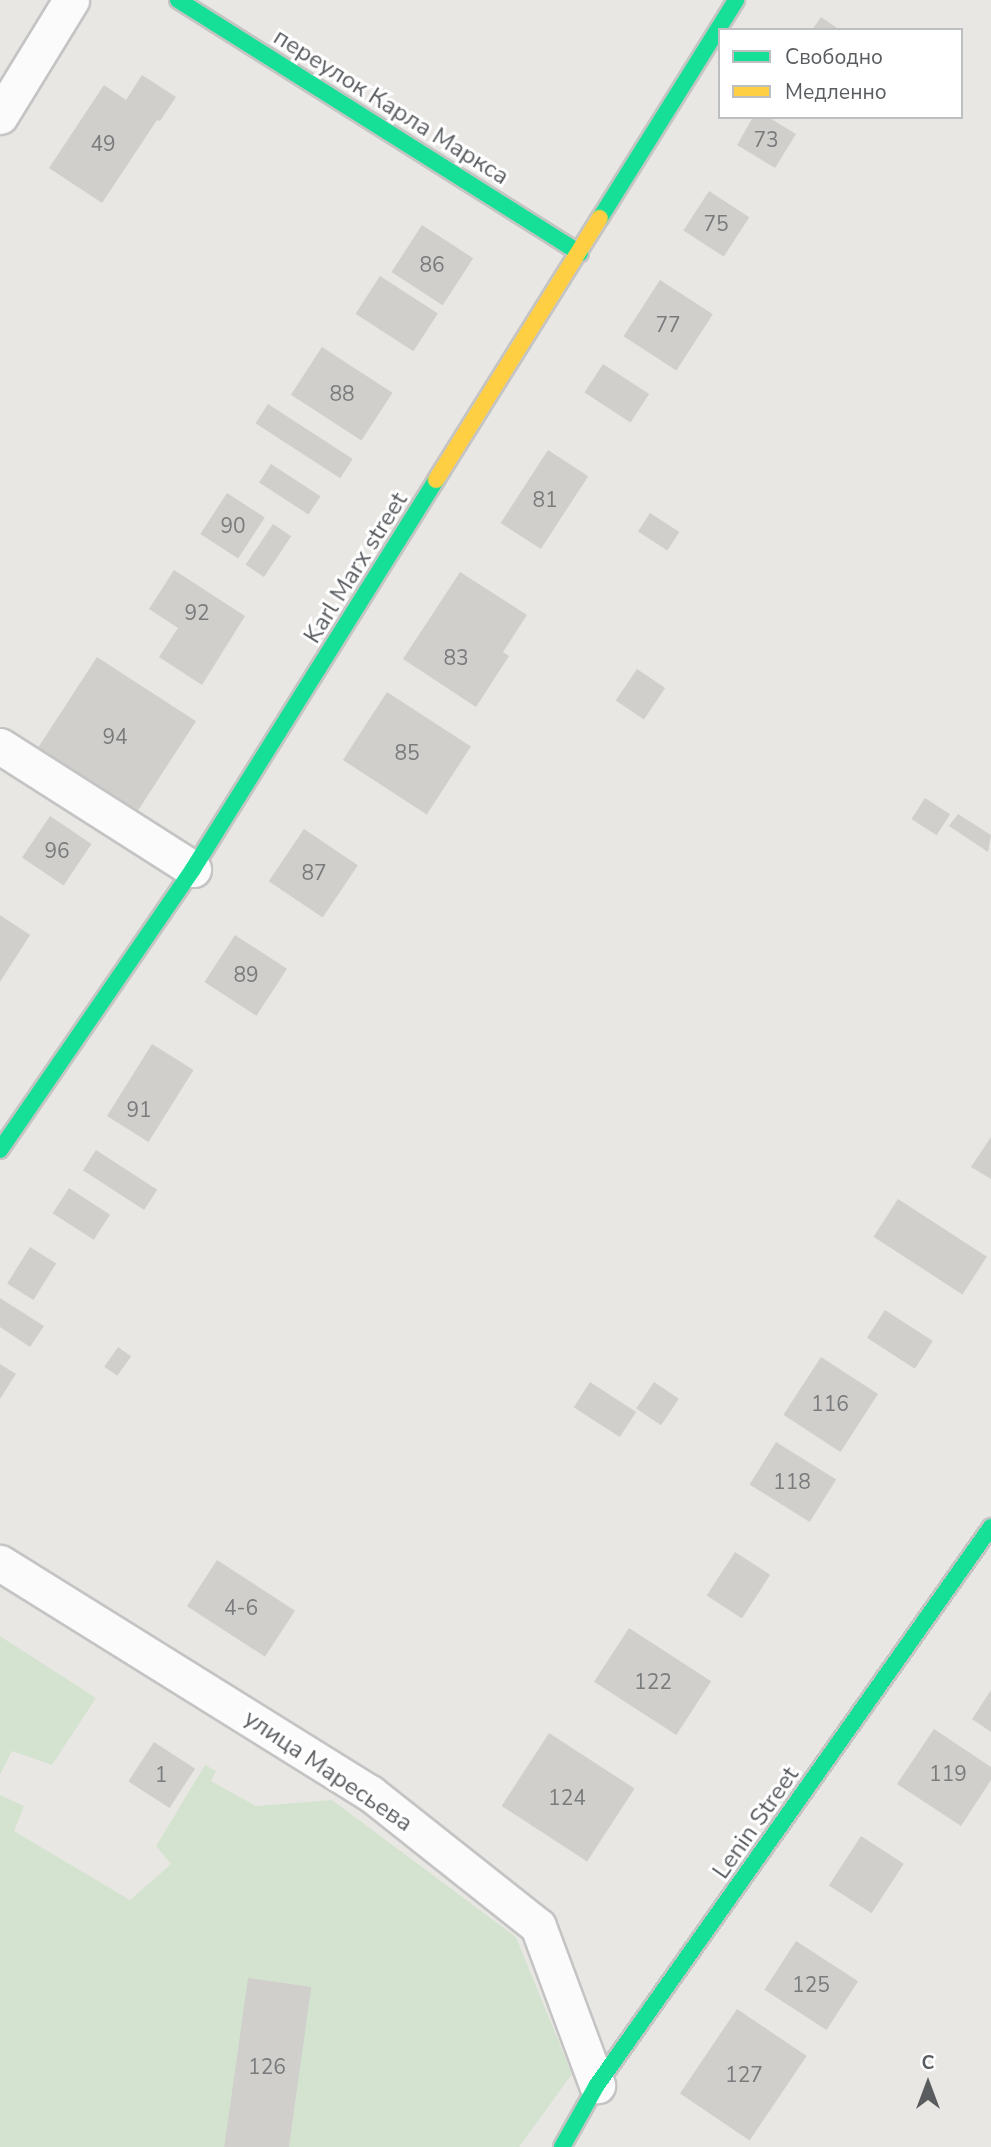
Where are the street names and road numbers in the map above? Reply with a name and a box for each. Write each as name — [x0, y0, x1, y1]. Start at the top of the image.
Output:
street label: переулок Карла Маркса — [268, 23, 514, 191]
street label: Karl Marx street — [298, 487, 414, 649]
street label: улица Маресьева — [238, 1704, 418, 1838]
street label: Lenin Street — [707, 1761, 805, 1885]

